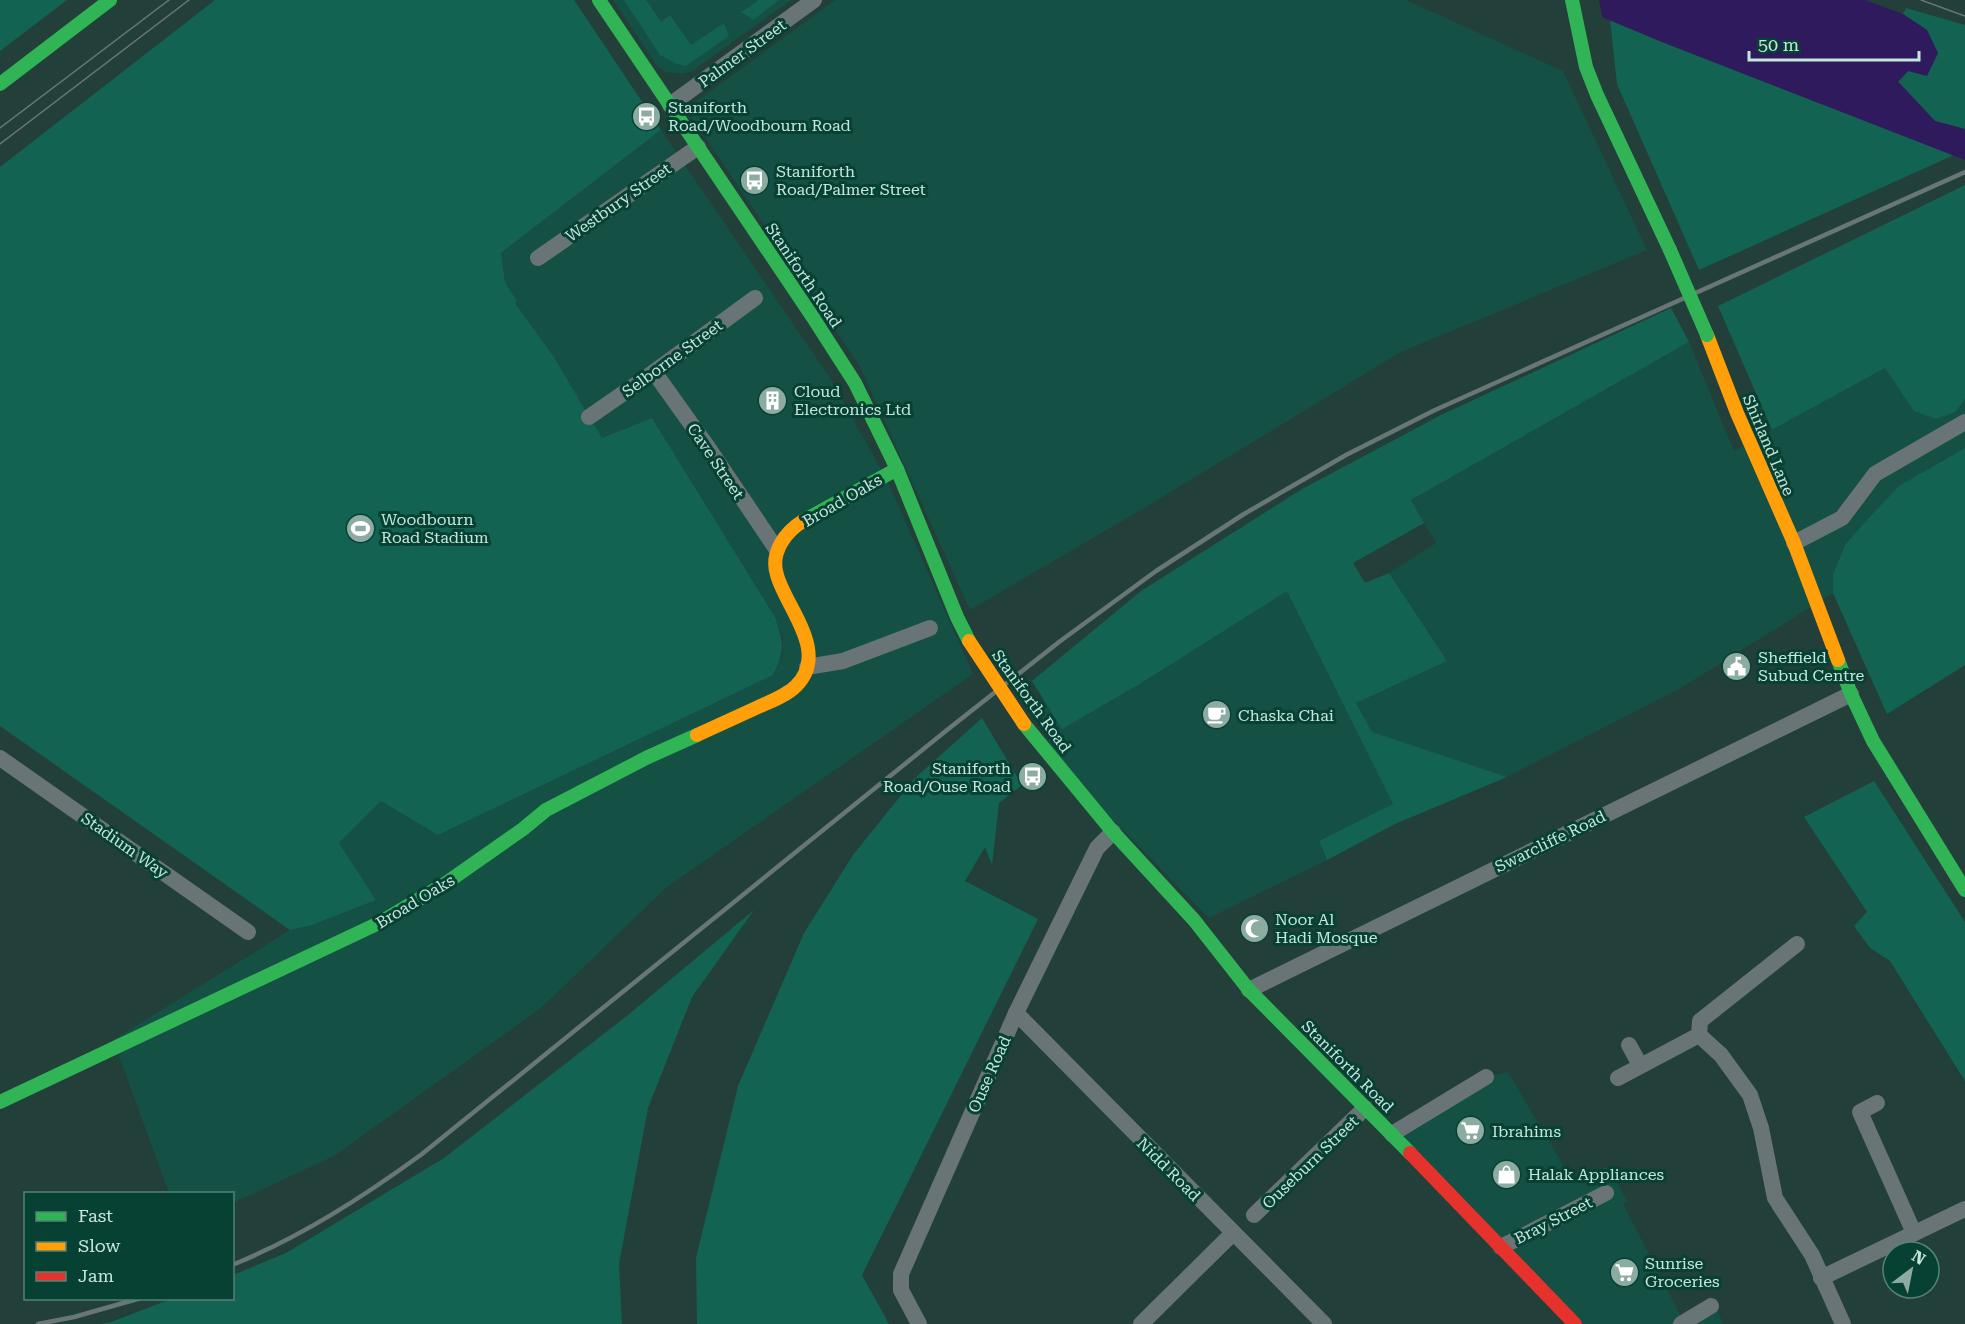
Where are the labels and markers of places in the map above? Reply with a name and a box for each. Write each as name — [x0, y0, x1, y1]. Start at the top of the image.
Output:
place label: Staniforth Road/Woodbourn Road — [668, 98, 851, 135]
bus stop icon: Staniforth Road/Woodbourn Road — [631, 100, 663, 132]
place label: Staniforth Road/Palmer Street — [776, 162, 926, 199]
bus stop icon: Staniforth Road/Palmer Street — [739, 164, 771, 196]
place label: Cloud Electronics Ltd — [794, 382, 911, 419]
building icon: Cloud Electronics Ltd — [757, 384, 789, 416]
place label: Woodbourn Road Stadium — [381, 510, 489, 547]
sports icon: Woodbourn Road Stadium — [344, 512, 376, 544]
place label: Sheffield Subud Centre — [1758, 648, 1865, 685]
public building icon: Sheffield Subud Centre — [1721, 650, 1753, 682]
cafe icon: Chaska Chai — [1201, 699, 1233, 731]
place label: Chaska Chai — [1238, 706, 1334, 725]
place label: Staniforth Road/Ouse Road — [883, 759, 1011, 796]
bus stop icon: Staniforth Road/Ouse Road — [1016, 761, 1048, 793]
place label: Noor Al Hadi Mosque — [1275, 910, 1378, 947]
mosque icon: Noor Al Hadi Mosque — [1238, 912, 1270, 944]
supermarket icon: Ibrahims — [1455, 1115, 1487, 1147]
place label: Ibrahims — [1492, 1122, 1561, 1141]
shop icon: Halak Appliances — [1491, 1158, 1523, 1190]
place label: Halak Appliances — [1528, 1165, 1664, 1184]
place label: Sunrise Groceries — [1645, 1254, 1720, 1291]
supermarket icon: Sunrise Groceries — [1608, 1256, 1640, 1288]

